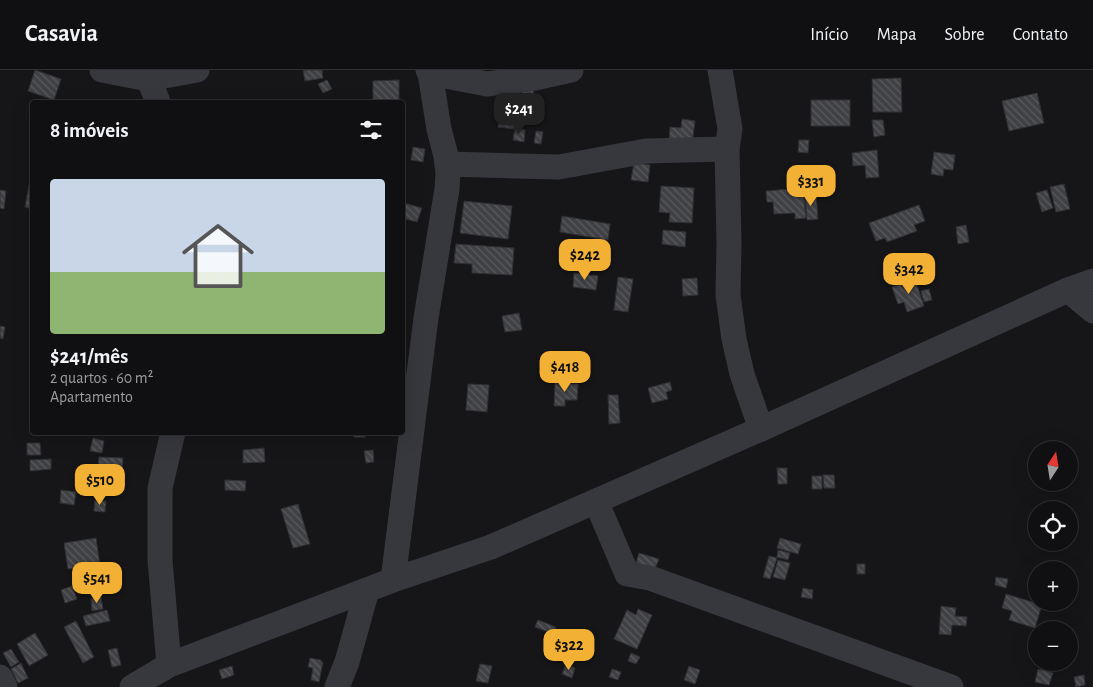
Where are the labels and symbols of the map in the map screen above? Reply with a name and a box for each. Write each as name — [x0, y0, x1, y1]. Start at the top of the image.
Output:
pin: $241 — [489, 92, 549, 135]
pin: $331 — [781, 164, 841, 207]
pin: $242 — [555, 238, 615, 281]
pin: $342 — [879, 252, 939, 295]
pin: $418 — [535, 350, 595, 393]
north arrow — [1028, 441, 1078, 491]
pin: $510 — [70, 464, 130, 506]
pin: $541 — [67, 562, 127, 604]
pin: $322 — [539, 628, 599, 671]

